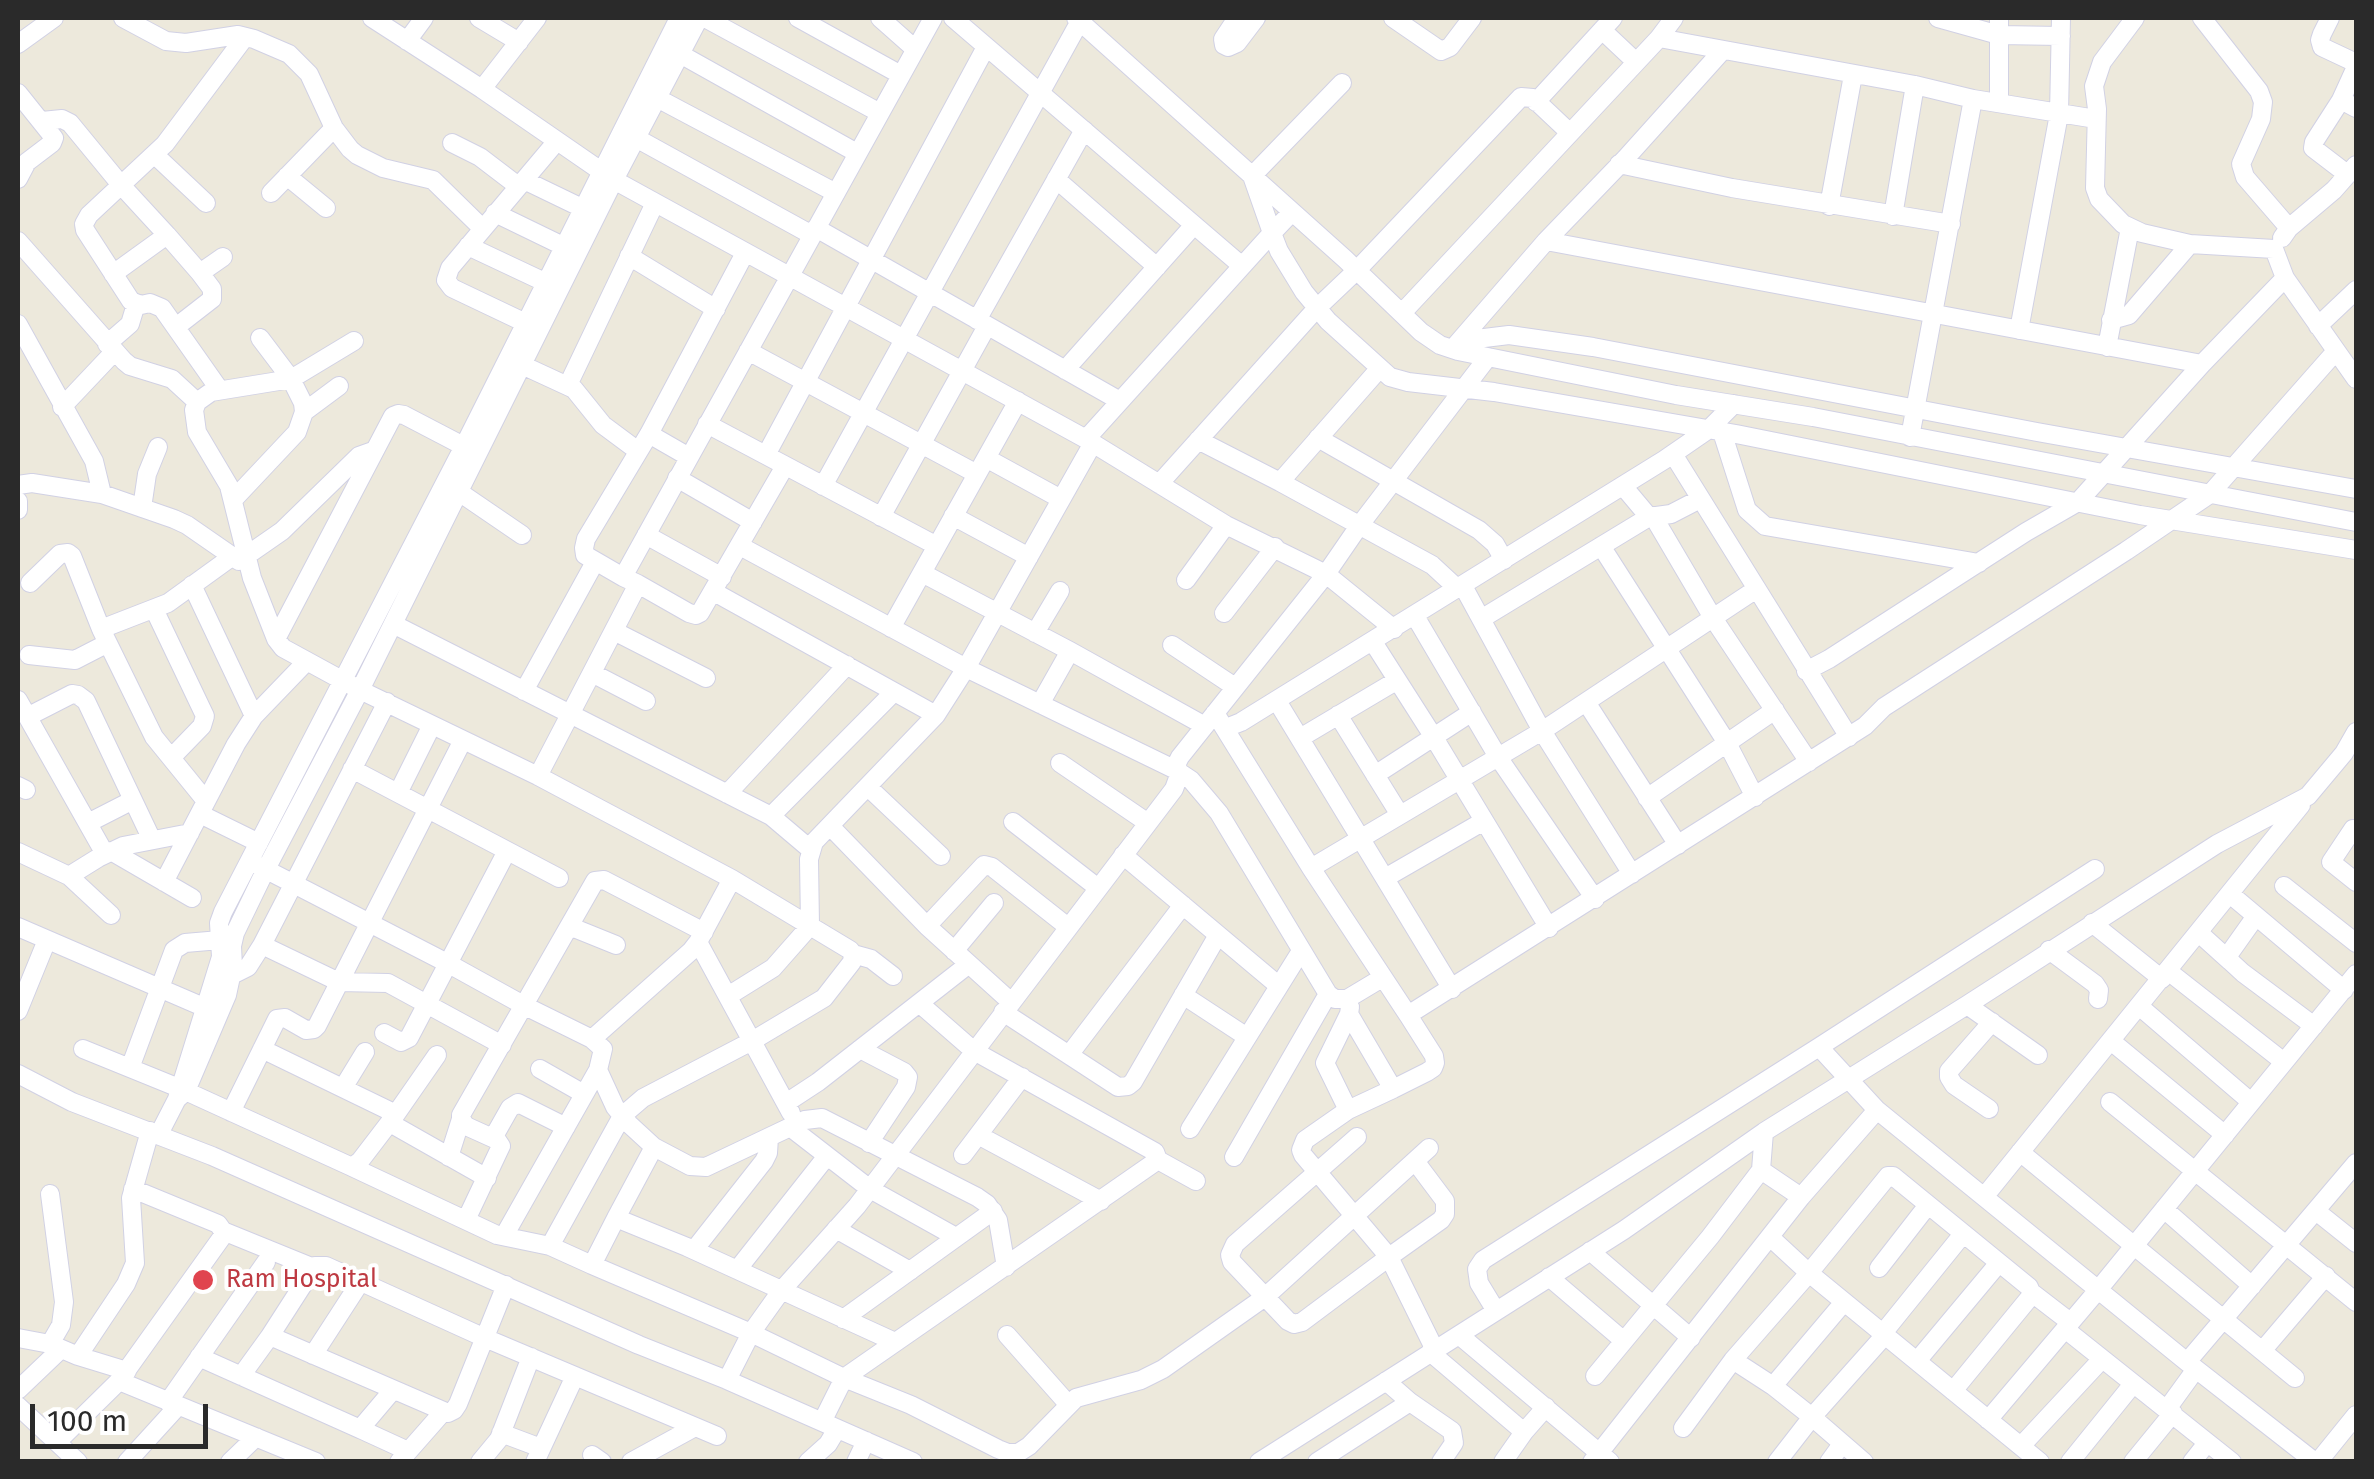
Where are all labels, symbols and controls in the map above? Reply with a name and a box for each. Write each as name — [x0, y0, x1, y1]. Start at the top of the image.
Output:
place label: Ram Hospital — [226, 1265, 377, 1295]
marker: Ram Hospital — [190, 1267, 216, 1293]
scale bar — [35, 1384, 212, 1446]
text: 100 m — [47, 1403, 127, 1439]

